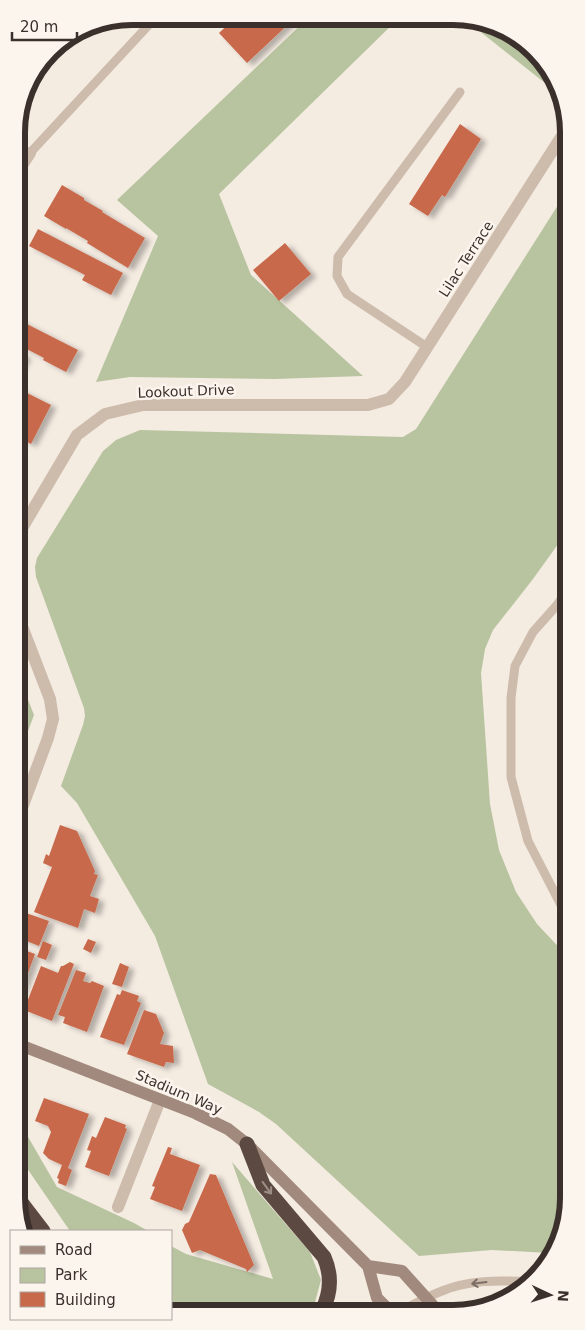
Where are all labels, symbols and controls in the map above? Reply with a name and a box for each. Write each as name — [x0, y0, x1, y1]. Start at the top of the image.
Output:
scale bar — [12, 10, 78, 42]
text: 20 m — [20, 18, 58, 36]
street label: Lilac Terrace — [436, 218, 496, 300]
street label: Lookout Drive — [137, 381, 235, 401]
street label: Stadium Way — [133, 1067, 225, 1117]
one-way arrow — [261, 1181, 272, 1194]
legend — [10, 1230, 172, 1320]
text: Road — [55, 1241, 93, 1259]
text: Park — [55, 1266, 88, 1284]
north arrow — [525, 1270, 575, 1320]
one-way arrow — [471, 1278, 487, 1288]
text: N — [555, 1290, 571, 1302]
text: Building — [55, 1291, 116, 1309]

